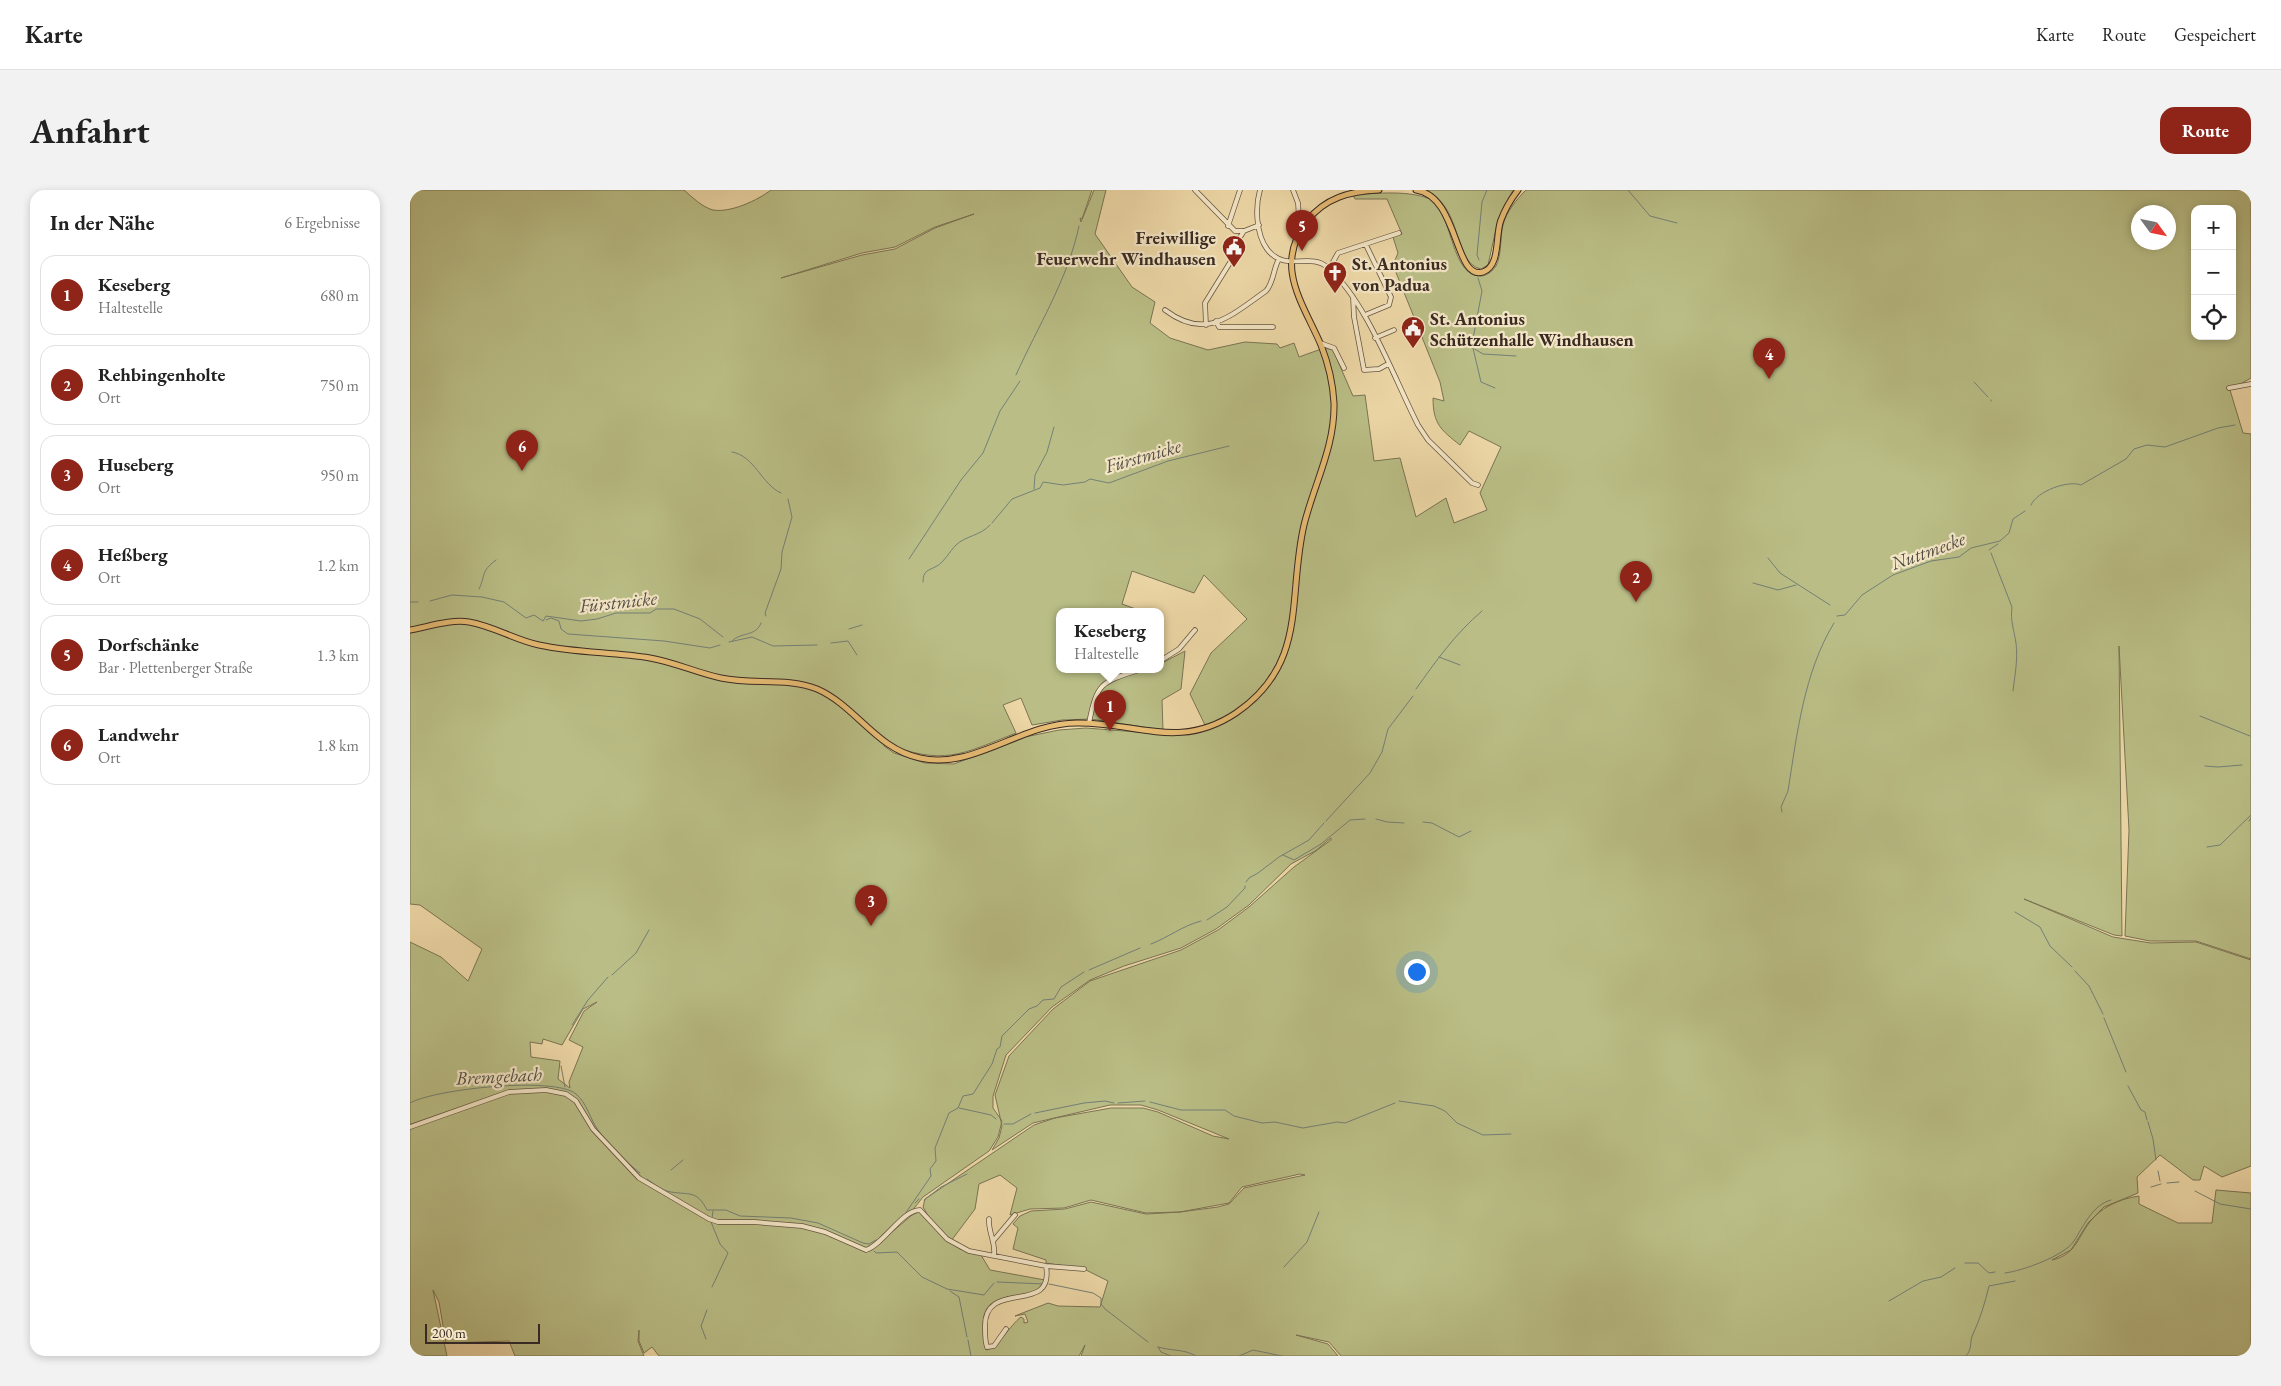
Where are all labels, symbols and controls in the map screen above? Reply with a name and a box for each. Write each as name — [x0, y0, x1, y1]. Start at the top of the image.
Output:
text: Karte — [25, 19, 83, 50]
text: Karte — [2036, 23, 2074, 46]
text: Route — [2102, 23, 2146, 46]
text: Gespeichert — [2174, 23, 2256, 46]
button: Route — [2160, 107, 2251, 154]
text: Anfahrt — [30, 108, 150, 153]
north arrow — [2131, 205, 2176, 250]
map controls — [2191, 205, 2236, 340]
button: + — [2191, 205, 2236, 250]
text: In der Nähe — [50, 209, 155, 236]
pin: 5 — [1286, 210, 1318, 251]
text: 6 Ergebnisse — [284, 212, 360, 233]
place label: Freiwillige Feuerwehr Windhausen — [1036, 226, 1216, 270]
public building icon: Freiwillige Feuerwehr Windhausen — [1221, 234, 1247, 268]
button: − — [2191, 250, 2236, 295]
place label: St. Antonius von Padua — [1352, 252, 1447, 296]
church icon: St. Antonius von Padua — [1322, 260, 1348, 294]
text: Keseberg — [98, 272, 170, 297]
text: 1 — [63, 285, 71, 306]
text: 680 m — [320, 285, 359, 306]
button: locate — [2191, 295, 2236, 340]
text: Haltestelle — [98, 297, 163, 318]
place label: St. Antonius Schützenhalle Windhausen — [1430, 307, 1634, 351]
public building icon: St. Antonius Schützenhalle Windhausen — [1400, 315, 1426, 349]
pin: 4 — [1753, 338, 1785, 379]
text: Rehbingenholte — [98, 362, 225, 387]
text: 2 — [63, 375, 71, 396]
text: 750 m — [320, 375, 359, 396]
text: Ort — [98, 387, 121, 408]
pin: 6 — [506, 430, 538, 471]
water label: Fürstmicke — [1101, 433, 1184, 479]
text: Huseberg — [98, 452, 174, 477]
text: 3 — [63, 465, 71, 486]
text: 950 m — [320, 465, 359, 486]
text: Ort — [98, 477, 121, 498]
water label: Nuttmecke — [1886, 526, 1969, 576]
text: Heßberg — [98, 542, 168, 567]
text: 4 — [63, 555, 71, 576]
text: 1.2 km — [317, 555, 359, 576]
pin: 2 — [1620, 561, 1652, 602]
text: Ort — [98, 567, 121, 588]
water label: Fürstmicke — [577, 585, 659, 619]
popup — [1056, 608, 1164, 673]
text: Keseberg — [1074, 618, 1146, 643]
text: Dorfschänke — [98, 632, 199, 657]
text: Haltestelle — [1074, 643, 1139, 664]
text: 5 — [63, 645, 71, 666]
text: 1.3 km — [317, 645, 359, 666]
text: Bar · Plettenberger Straße — [98, 657, 252, 678]
pin: 1 — [1094, 690, 1126, 731]
text: Landwehr — [98, 722, 179, 747]
text: 6 — [63, 735, 71, 756]
text: 1.8 km — [317, 735, 359, 756]
text: Ort — [98, 747, 121, 768]
pin: 3 — [855, 885, 887, 926]
your location — [1404, 959, 1430, 985]
water label: Bremgebach — [454, 1061, 543, 1091]
scale bar — [425, 1321, 540, 1344]
text: 200 m — [432, 1324, 466, 1342]

